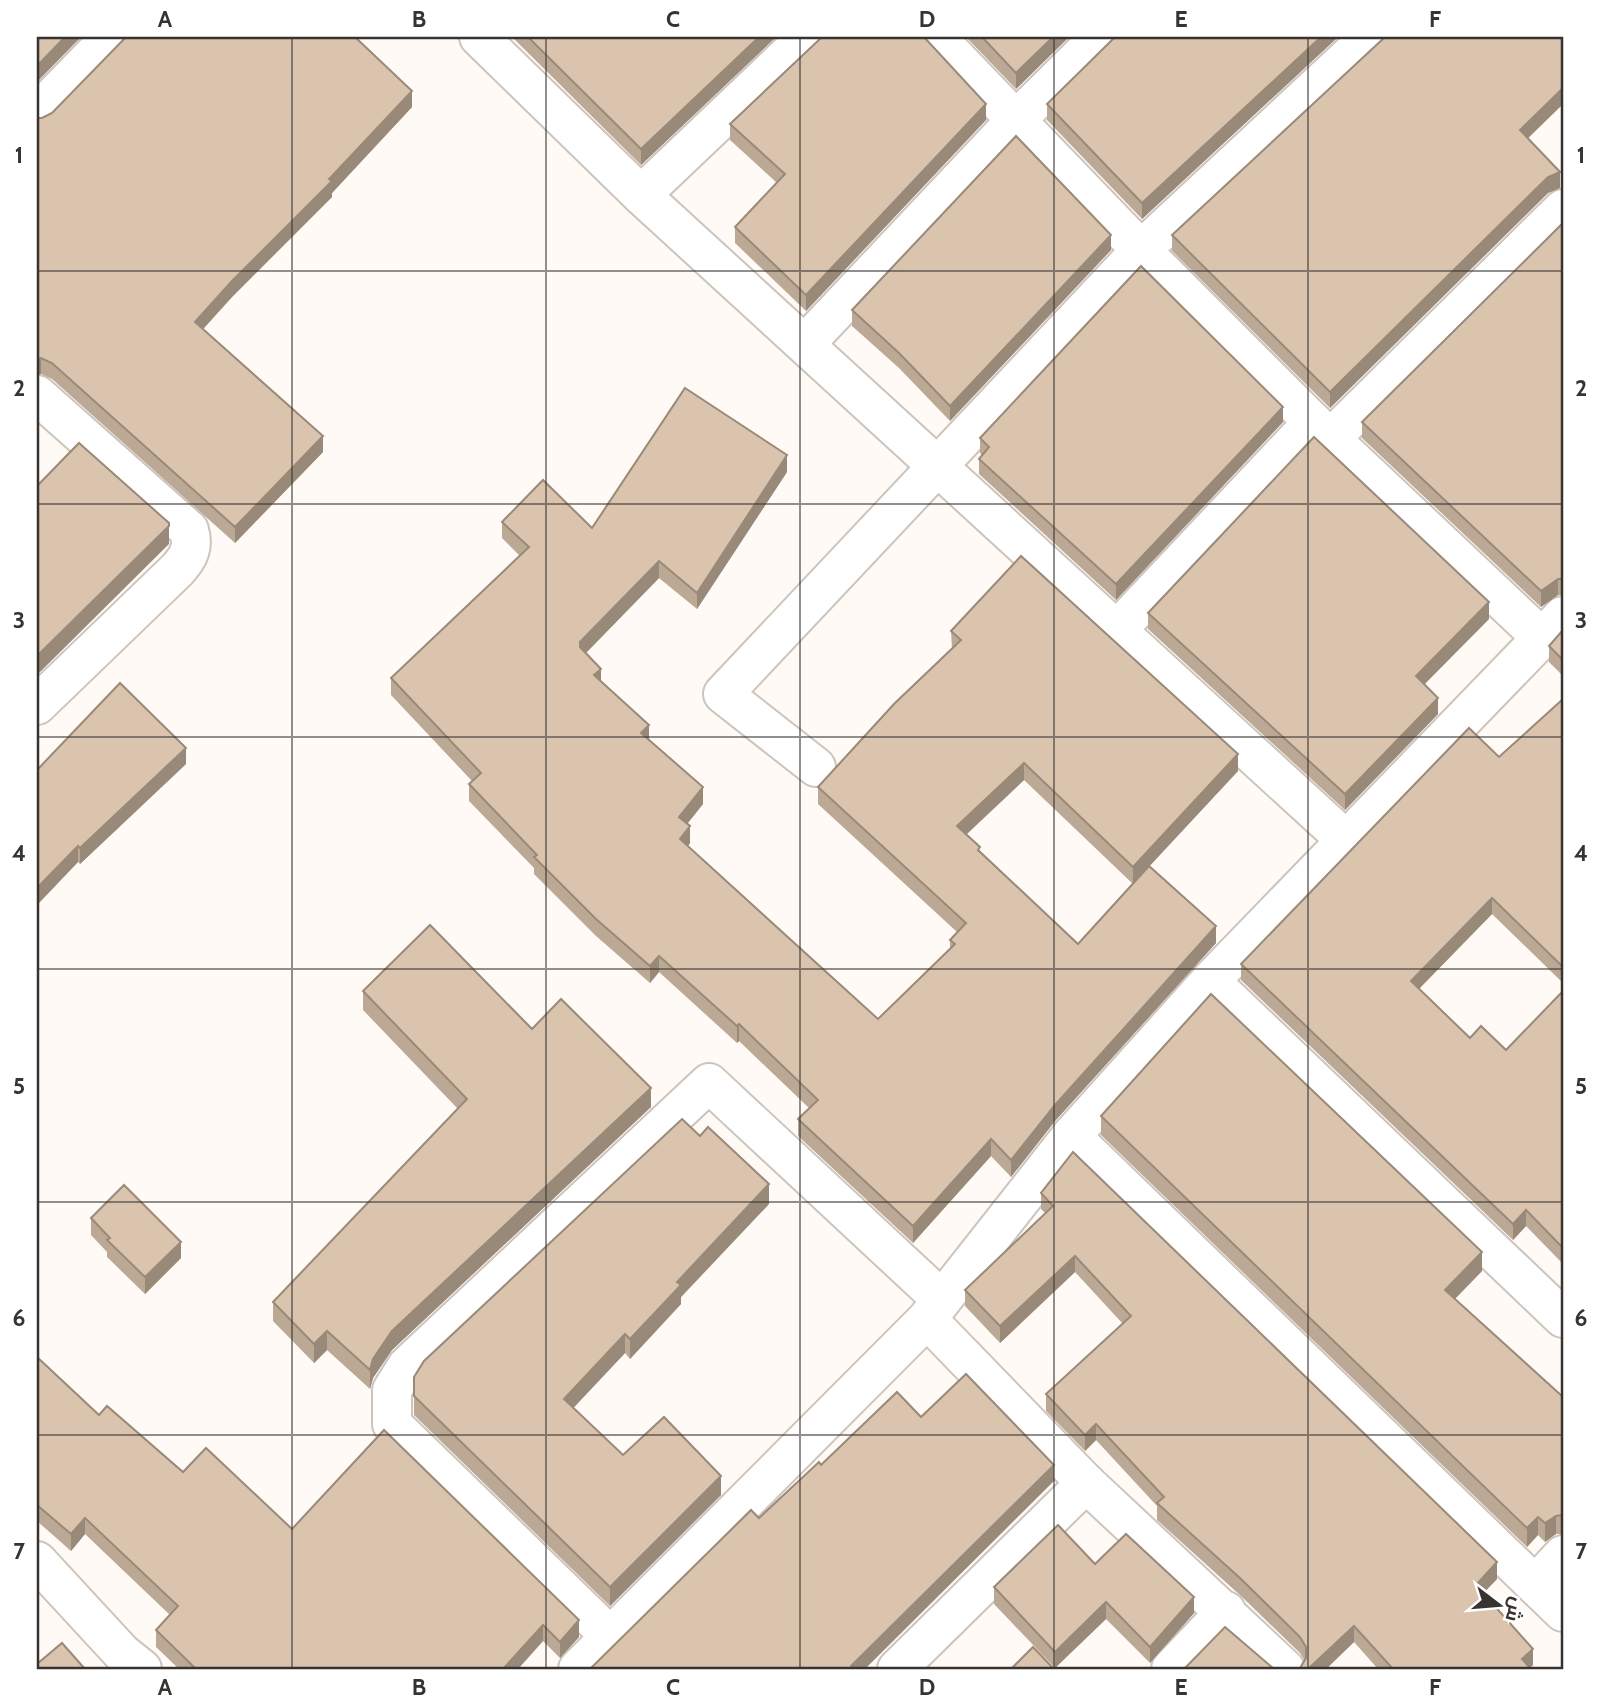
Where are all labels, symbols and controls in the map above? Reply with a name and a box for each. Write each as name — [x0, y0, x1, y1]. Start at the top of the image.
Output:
text: A — [158, 5, 173, 33]
text: B — [412, 5, 426, 33]
text: C — [666, 5, 680, 33]
text: D — [919, 5, 935, 33]
text: E — [1174, 5, 1188, 33]
text: F — [1429, 5, 1441, 33]
text: 1 — [15, 141, 23, 169]
text: 1 — [1577, 141, 1585, 169]
text: 2 — [13, 374, 25, 402]
text: 2 — [1575, 374, 1587, 402]
text: 3 — [13, 606, 25, 634]
text: 3 — [1575, 606, 1587, 634]
text: 4 — [12, 839, 26, 867]
text: 4 — [1574, 839, 1588, 867]
text: 5 — [13, 1072, 25, 1100]
text: 5 — [1575, 1072, 1587, 1100]
text: 6 — [13, 1304, 25, 1332]
text: 6 — [1575, 1304, 1587, 1332]
text: 7 — [13, 1537, 25, 1565]
text: 7 — [1575, 1537, 1587, 1565]
north arrow — [1464, 1570, 1534, 1640]
text: ش — [1500, 1595, 1529, 1624]
text: A — [158, 1673, 173, 1701]
text: B — [412, 1673, 426, 1701]
text: C — [666, 1673, 680, 1701]
text: D — [919, 1673, 935, 1701]
text: E — [1174, 1673, 1188, 1701]
text: F — [1429, 1673, 1441, 1701]

